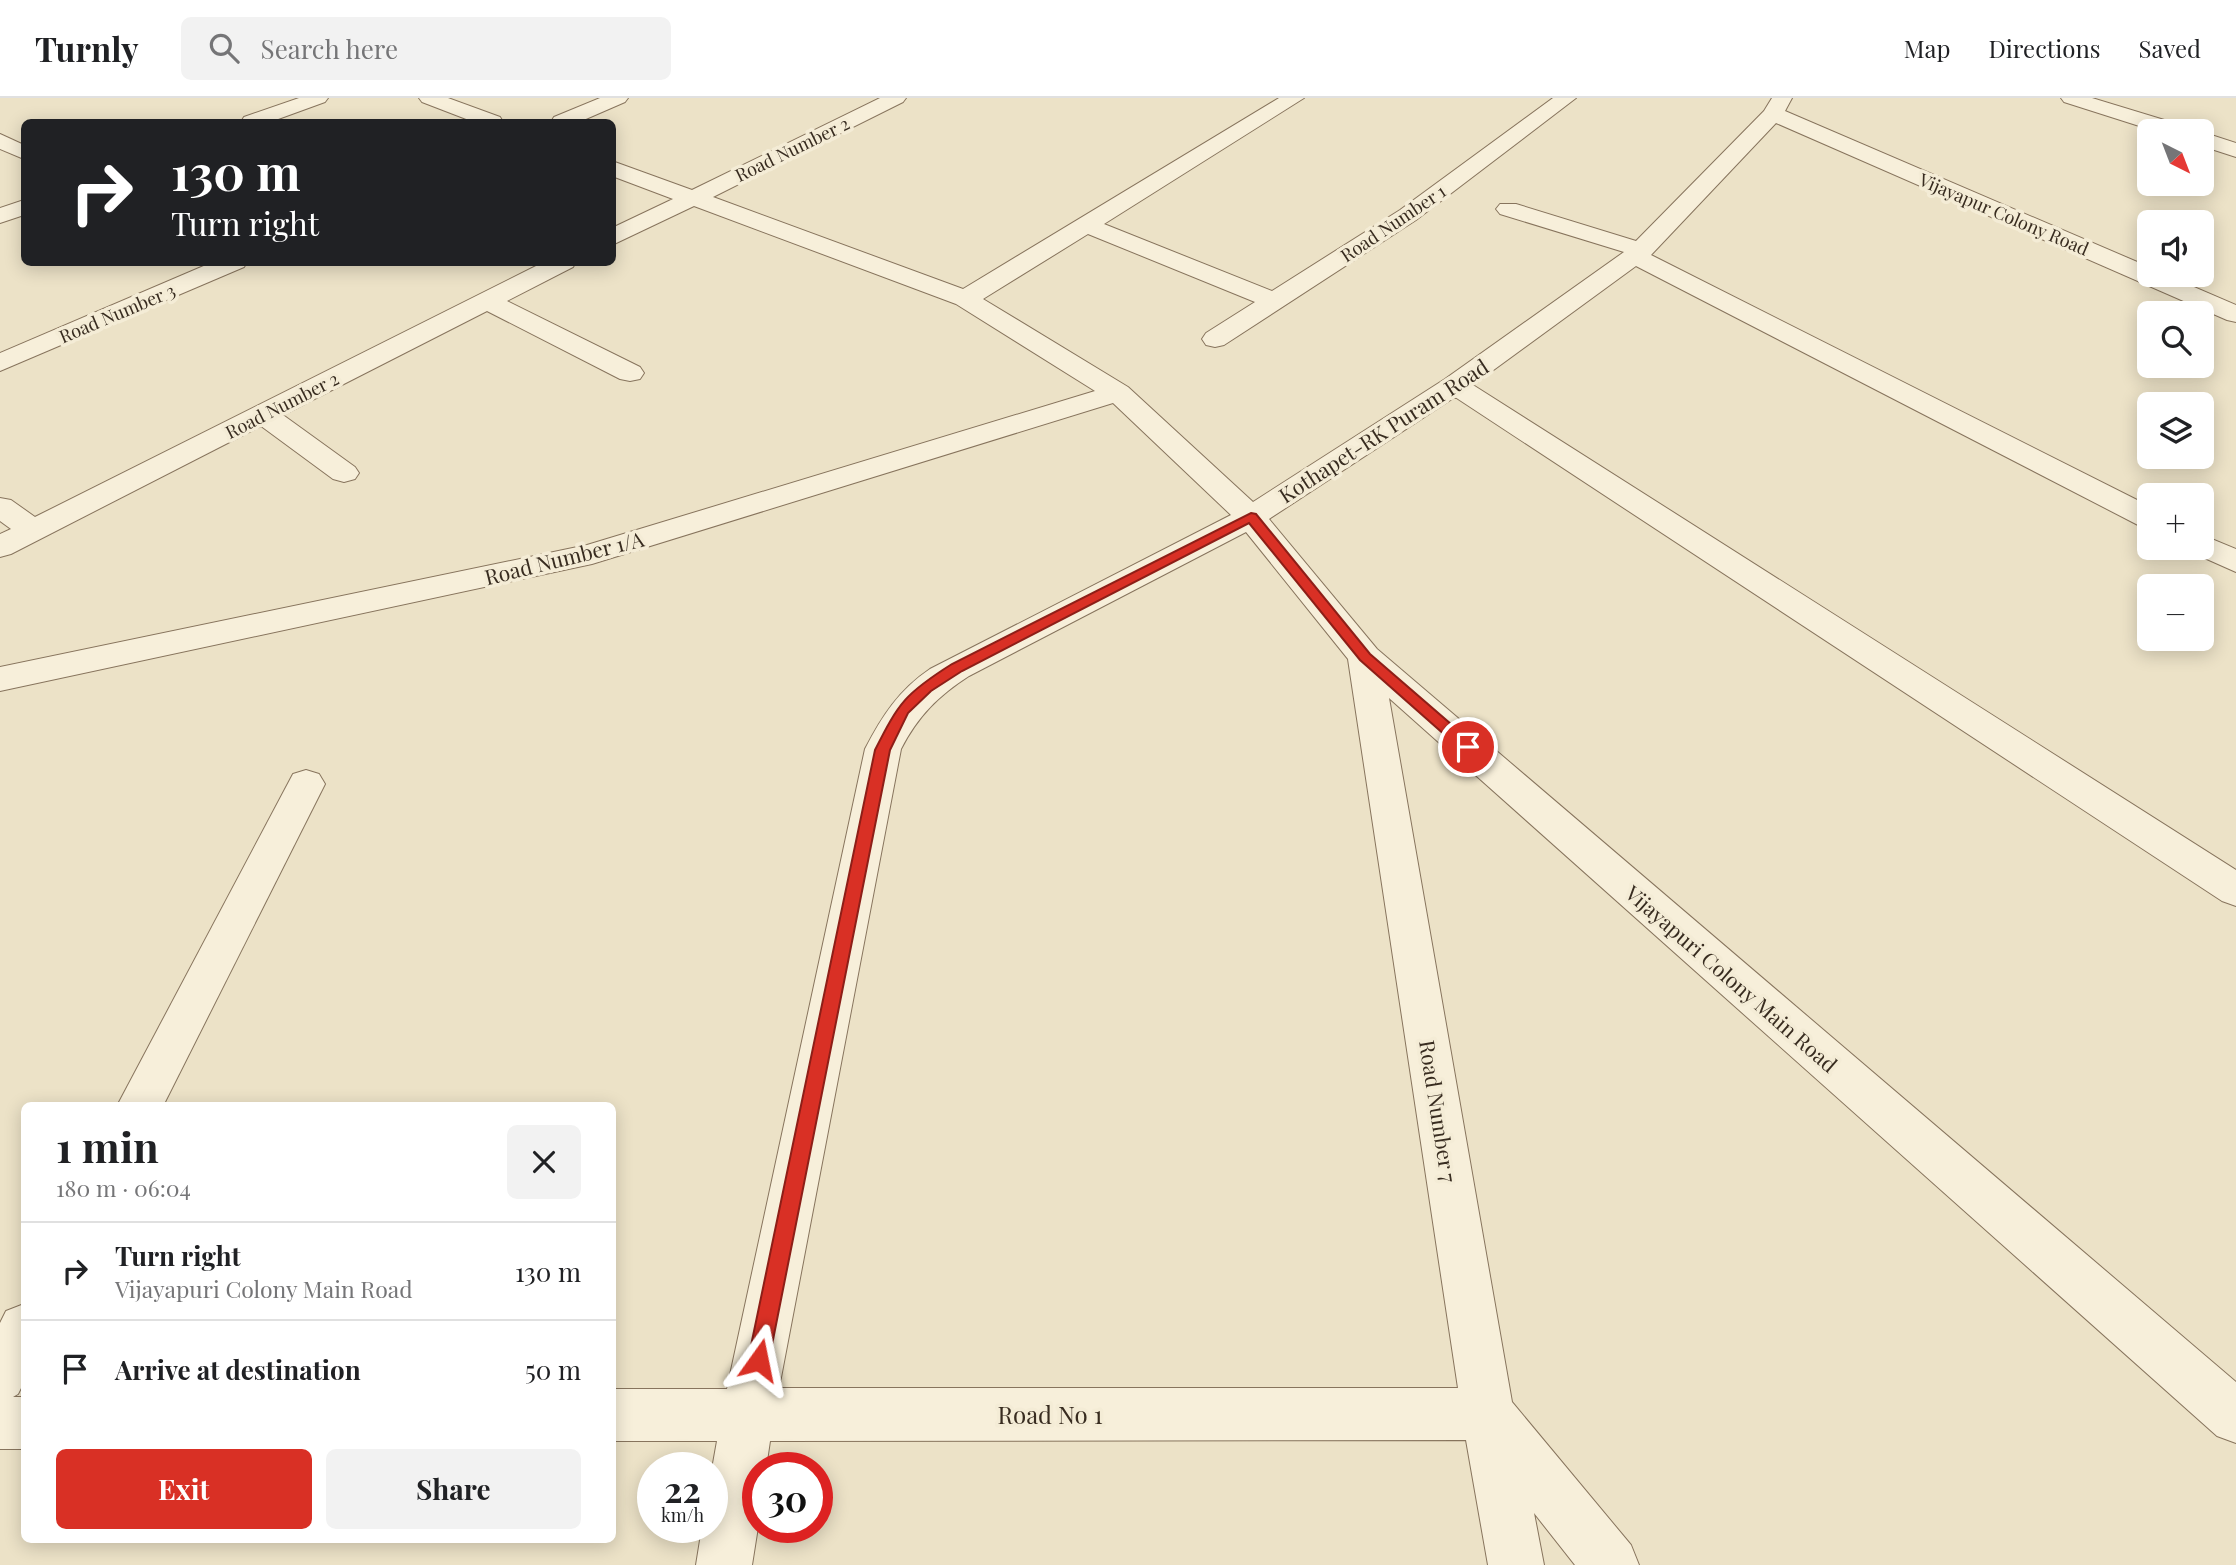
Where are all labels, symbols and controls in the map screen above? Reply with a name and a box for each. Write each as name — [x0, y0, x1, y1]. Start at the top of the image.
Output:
search box — [181, 17, 671, 80]
text: Turnly — [35, 26, 139, 70]
icon: search — [205, 29, 243, 67]
text: Search here — [261, 31, 398, 66]
text: Map — [1904, 32, 1950, 64]
text: Directions — [1988, 32, 2101, 64]
text: Saved — [2139, 32, 2201, 64]
street label: Road Number 2 — [731, 111, 853, 187]
north arrow — [2137, 119, 2214, 196]
map controls — [2137, 119, 2214, 651]
text: 130 m — [171, 138, 301, 203]
icon: right — [56, 147, 147, 238]
street label: Vijayapur Colony Road — [1915, 167, 2093, 261]
street label: Road Number 1 — [1336, 179, 1451, 267]
text: Turn right — [171, 201, 319, 244]
button: sound — [2137, 210, 2214, 287]
street label: Road Number 3 — [55, 278, 179, 348]
button: search — [2137, 301, 2214, 378]
street label: Kothapet-RK Puram Road — [1273, 352, 1493, 508]
street label: Road Number 2 — [221, 366, 343, 444]
button: layers — [2137, 392, 2214, 469]
button: + — [2137, 483, 2214, 560]
street label: Road Number 1/A — [482, 524, 647, 590]
button: − — [2137, 574, 2214, 651]
pin — [1438, 717, 1498, 777]
icon: arrive — [1449, 728, 1487, 766]
street label: Vijayapuri Colony Main Road — [1620, 878, 1844, 1078]
street label: Road Number 7 — [1414, 1038, 1464, 1185]
text: 1 min — [56, 1118, 159, 1174]
button: close — [507, 1125, 581, 1199]
text: 180 m · 06:04 — [56, 1172, 191, 1203]
text: Turn right — [115, 1238, 241, 1273]
icon: right — [56, 1252, 94, 1290]
text: 130 m — [515, 1254, 581, 1289]
text: Vijayapuri Colony Main Road — [115, 1273, 413, 1304]
position arrow — [722, 1323, 796, 1397]
icon: arrive — [56, 1350, 94, 1388]
text: Arrive at destination — [115, 1352, 361, 1387]
text: 50 m — [525, 1352, 581, 1387]
street label: Road No 1 — [997, 1398, 1103, 1430]
button: Exit — [56, 1449, 312, 1529]
button: Share — [326, 1449, 581, 1529]
speed limit sign: 30 — [742, 1452, 833, 1543]
text: 22 — [664, 1465, 701, 1512]
text: km/h — [661, 1503, 704, 1527]

